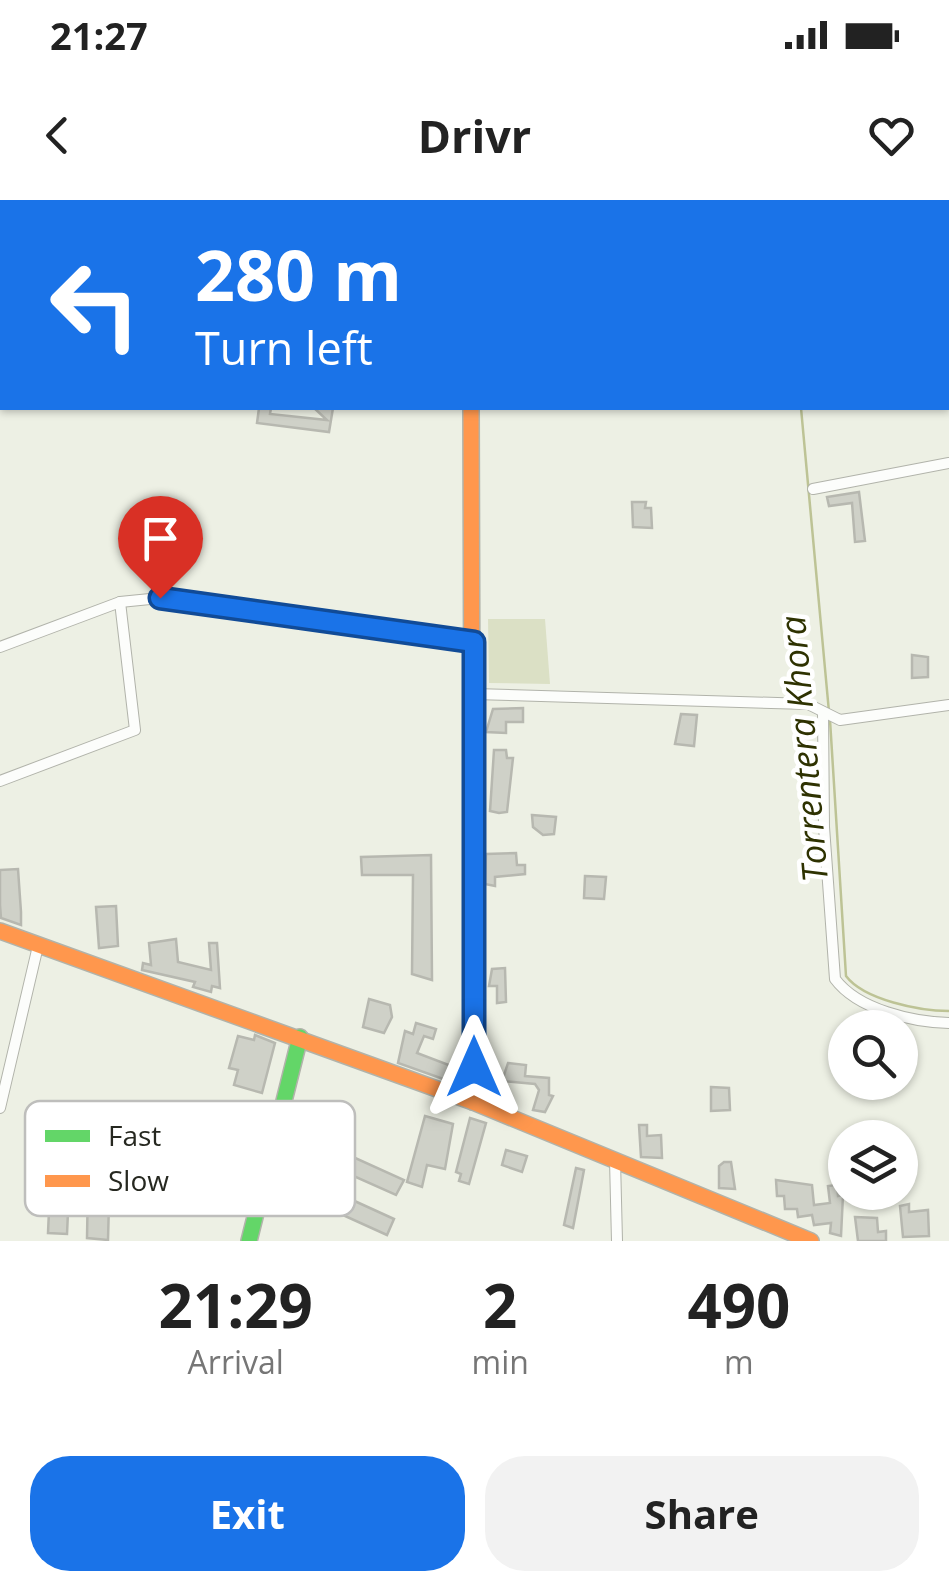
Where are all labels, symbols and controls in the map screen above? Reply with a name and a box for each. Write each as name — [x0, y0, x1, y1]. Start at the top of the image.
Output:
text: 21:27 — [50, 9, 148, 61]
text: Drivr — [418, 105, 531, 166]
icon: back — [30, 108, 85, 163]
icon: heart — [864, 108, 919, 163]
text: 280 m — [195, 226, 402, 322]
icon: left — [30, 240, 160, 370]
text: Turn left — [195, 317, 373, 378]
pin — [118, 496, 203, 599]
icon: arrive — [133, 511, 188, 566]
water label: Torrentera Khora — [768, 614, 838, 884]
map controls — [828, 1010, 918, 1210]
button: search — [828, 1010, 918, 1100]
position arrow — [422, 1015, 526, 1119]
legend — [25, 1101, 355, 1216]
text: Fast — [108, 1116, 161, 1154]
button: layers — [828, 1120, 918, 1210]
text: Slow — [108, 1161, 169, 1199]
text: 21:29 — [159, 1264, 313, 1346]
text: 2 — [483, 1264, 517, 1346]
text: 490 — [687, 1264, 790, 1346]
text: Arrival — [188, 1340, 284, 1383]
text: min — [472, 1340, 529, 1383]
text: m — [724, 1340, 754, 1383]
button: Exit — [30, 1456, 465, 1571]
button: Share — [485, 1456, 919, 1571]

